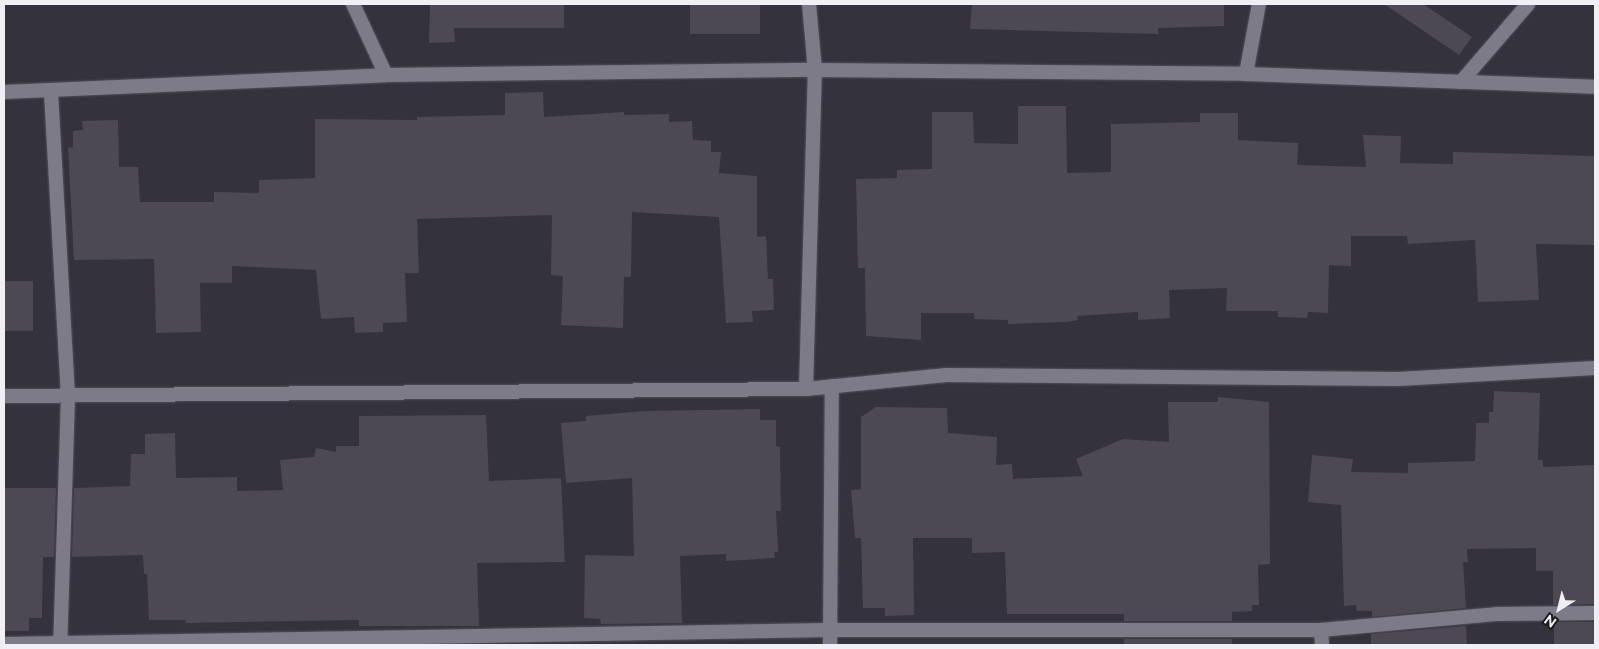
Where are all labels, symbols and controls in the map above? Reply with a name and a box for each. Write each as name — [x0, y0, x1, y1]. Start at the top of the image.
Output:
north arrow — [1534, 584, 1584, 634]
text: N — [1541, 612, 1559, 631]

